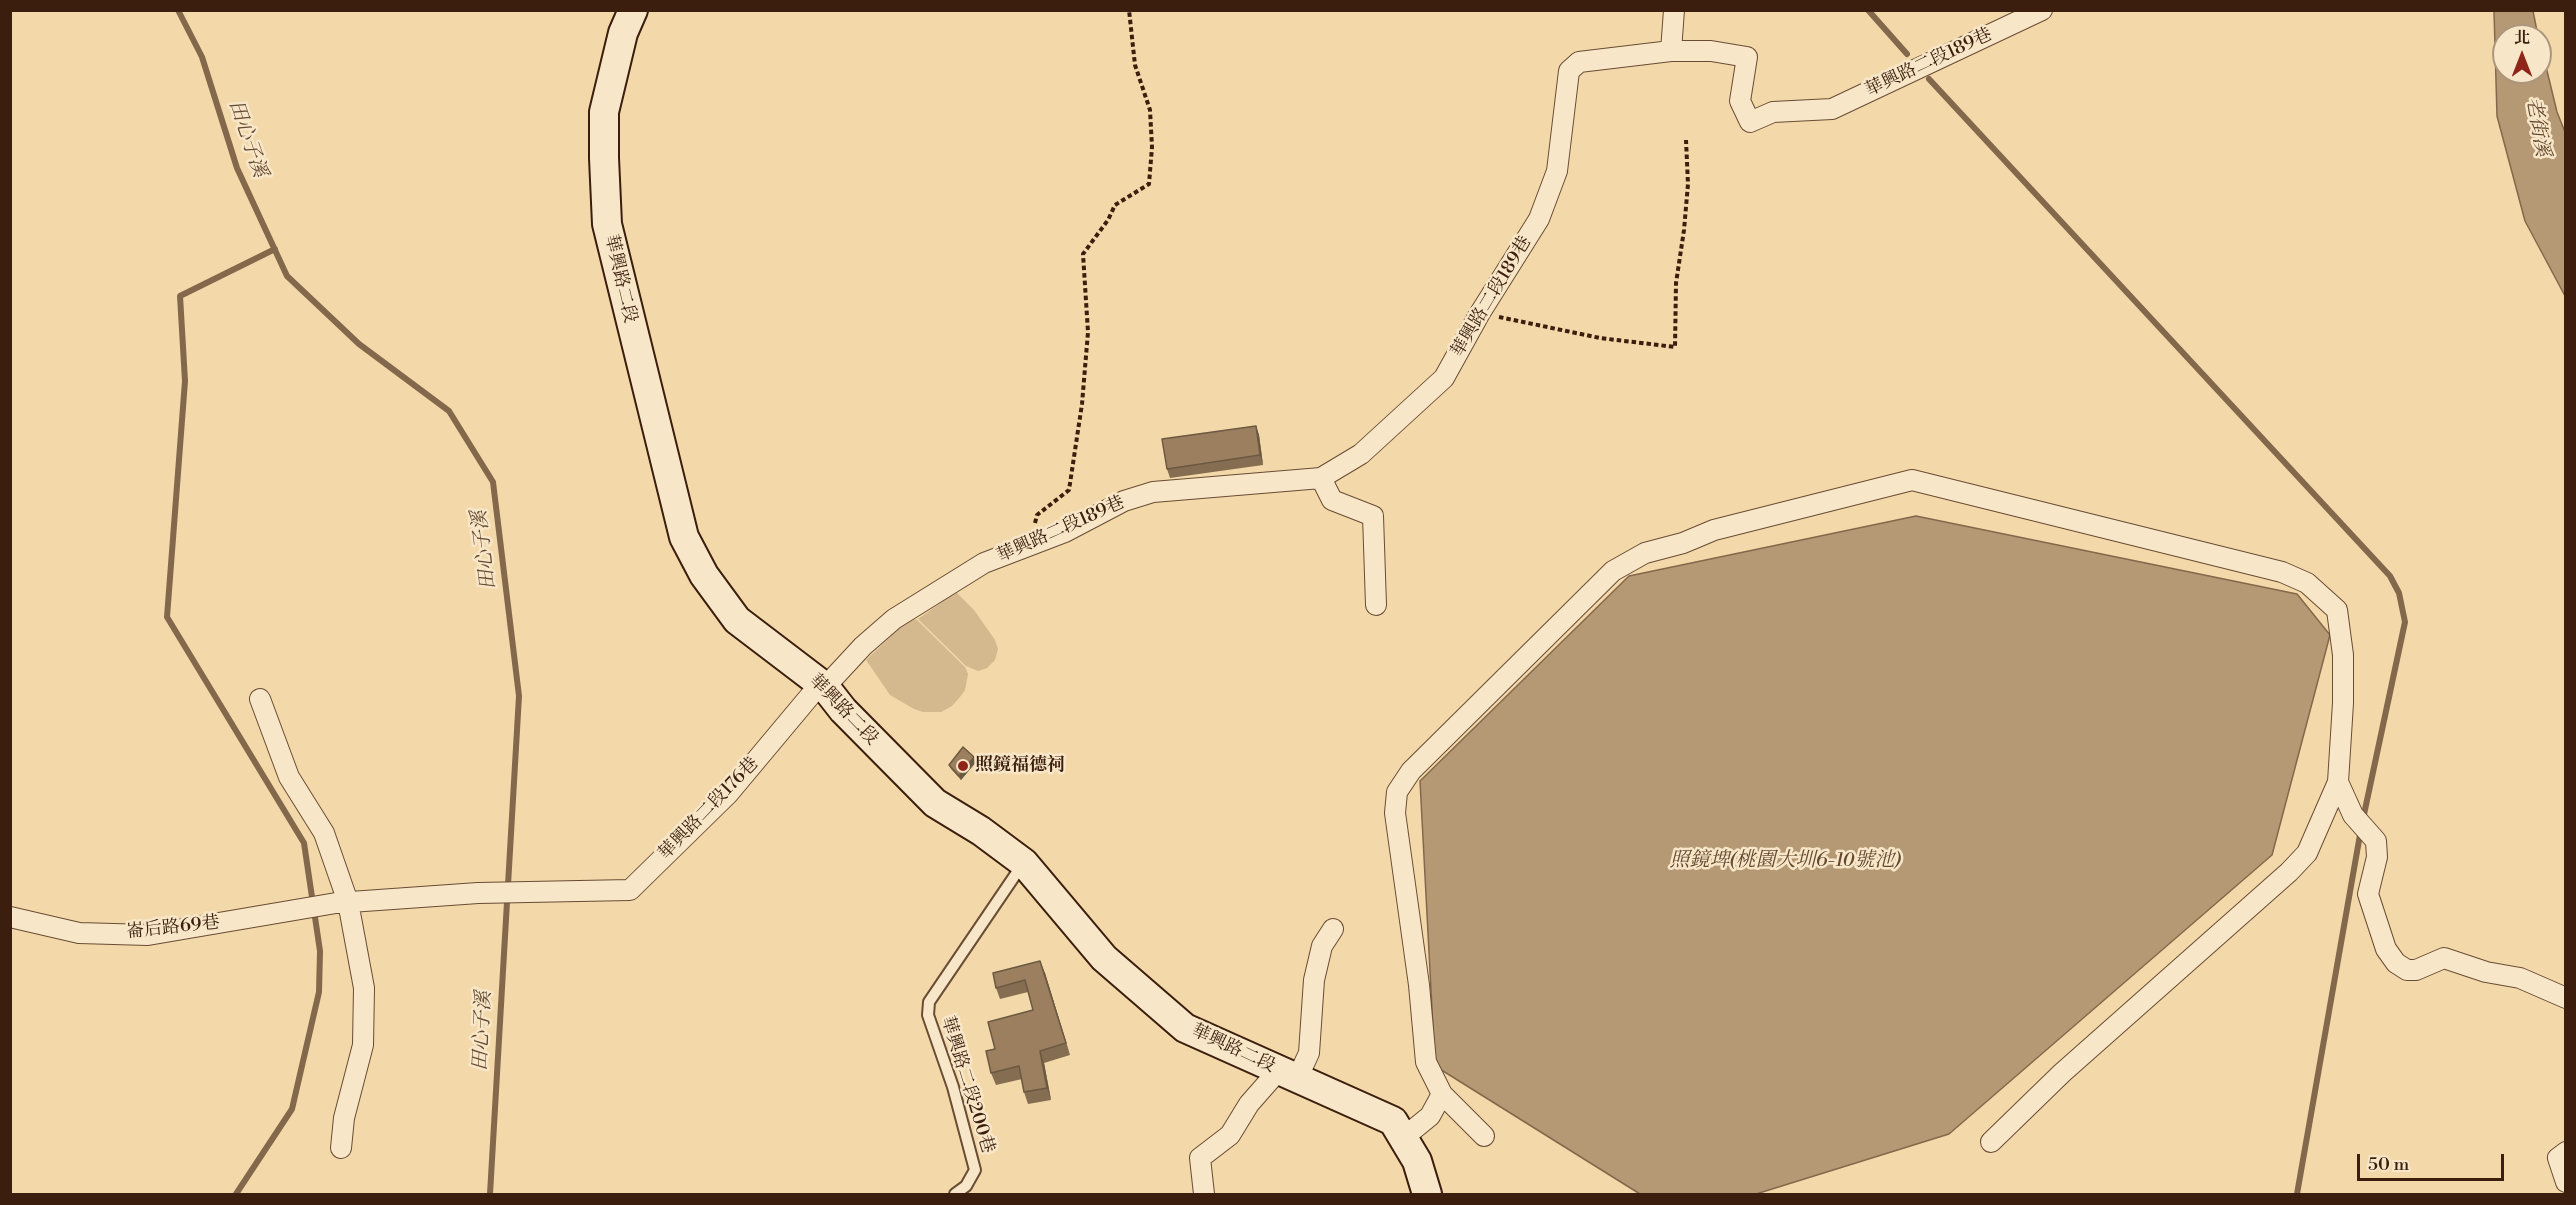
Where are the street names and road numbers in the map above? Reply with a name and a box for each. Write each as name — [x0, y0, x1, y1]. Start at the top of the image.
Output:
street label: 華興路二段189巷 — [1862, 24, 1996, 102]
street label: 華興路二段 — [599, 233, 641, 325]
street label: 華興路二段189巷 — [1447, 233, 1537, 361]
street label: 華興路二段189巷 — [994, 492, 1128, 568]
street label: 華興路二段 — [804, 670, 882, 750]
street label: 華興路二段176巷 — [655, 753, 763, 865]
street label: 崙后路69巷 — [125, 912, 221, 944]
street label: 華興路二段200巷 — [936, 1014, 998, 1156]
street label: 華興路二段 — [1188, 1020, 1278, 1078]

